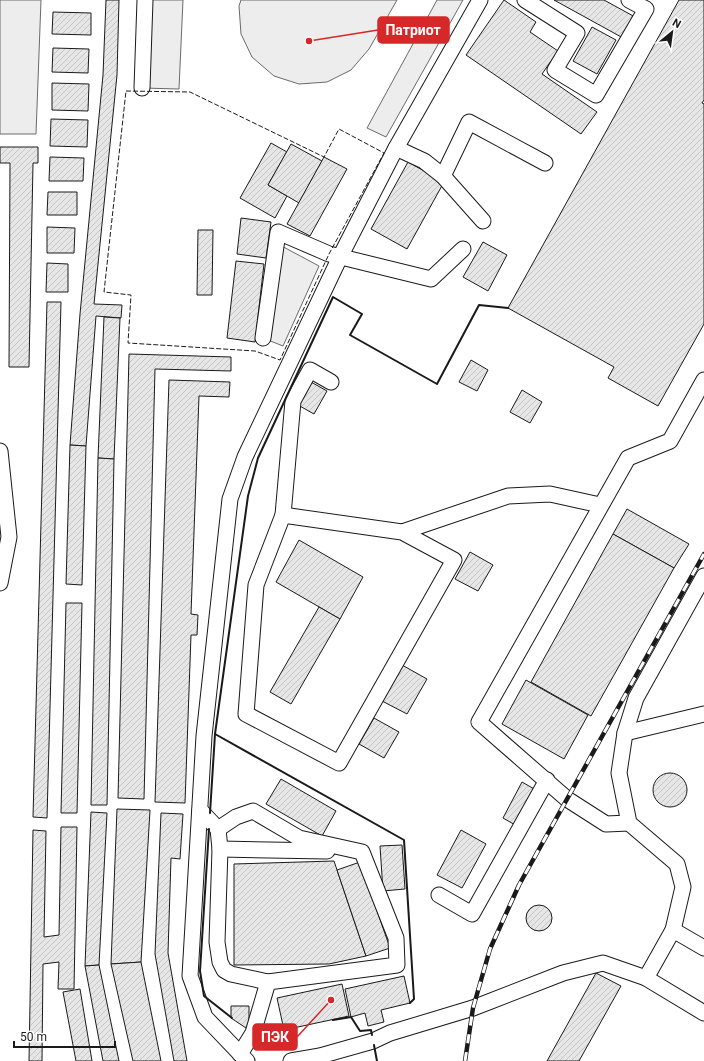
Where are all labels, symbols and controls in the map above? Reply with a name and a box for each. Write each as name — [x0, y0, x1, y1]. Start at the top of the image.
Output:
north arrow — [652, 12, 692, 52]
text: N — [670, 16, 683, 31]
callout: Патриот — [378, 17, 449, 43]
text: Патриот — [385, 22, 441, 38]
scale bar — [14, 1023, 115, 1049]
callout: ПЭК — [253, 1024, 297, 1050]
text: ПЭК — [261, 1029, 290, 1045]
text: 50 m — [20, 1030, 47, 1044]

